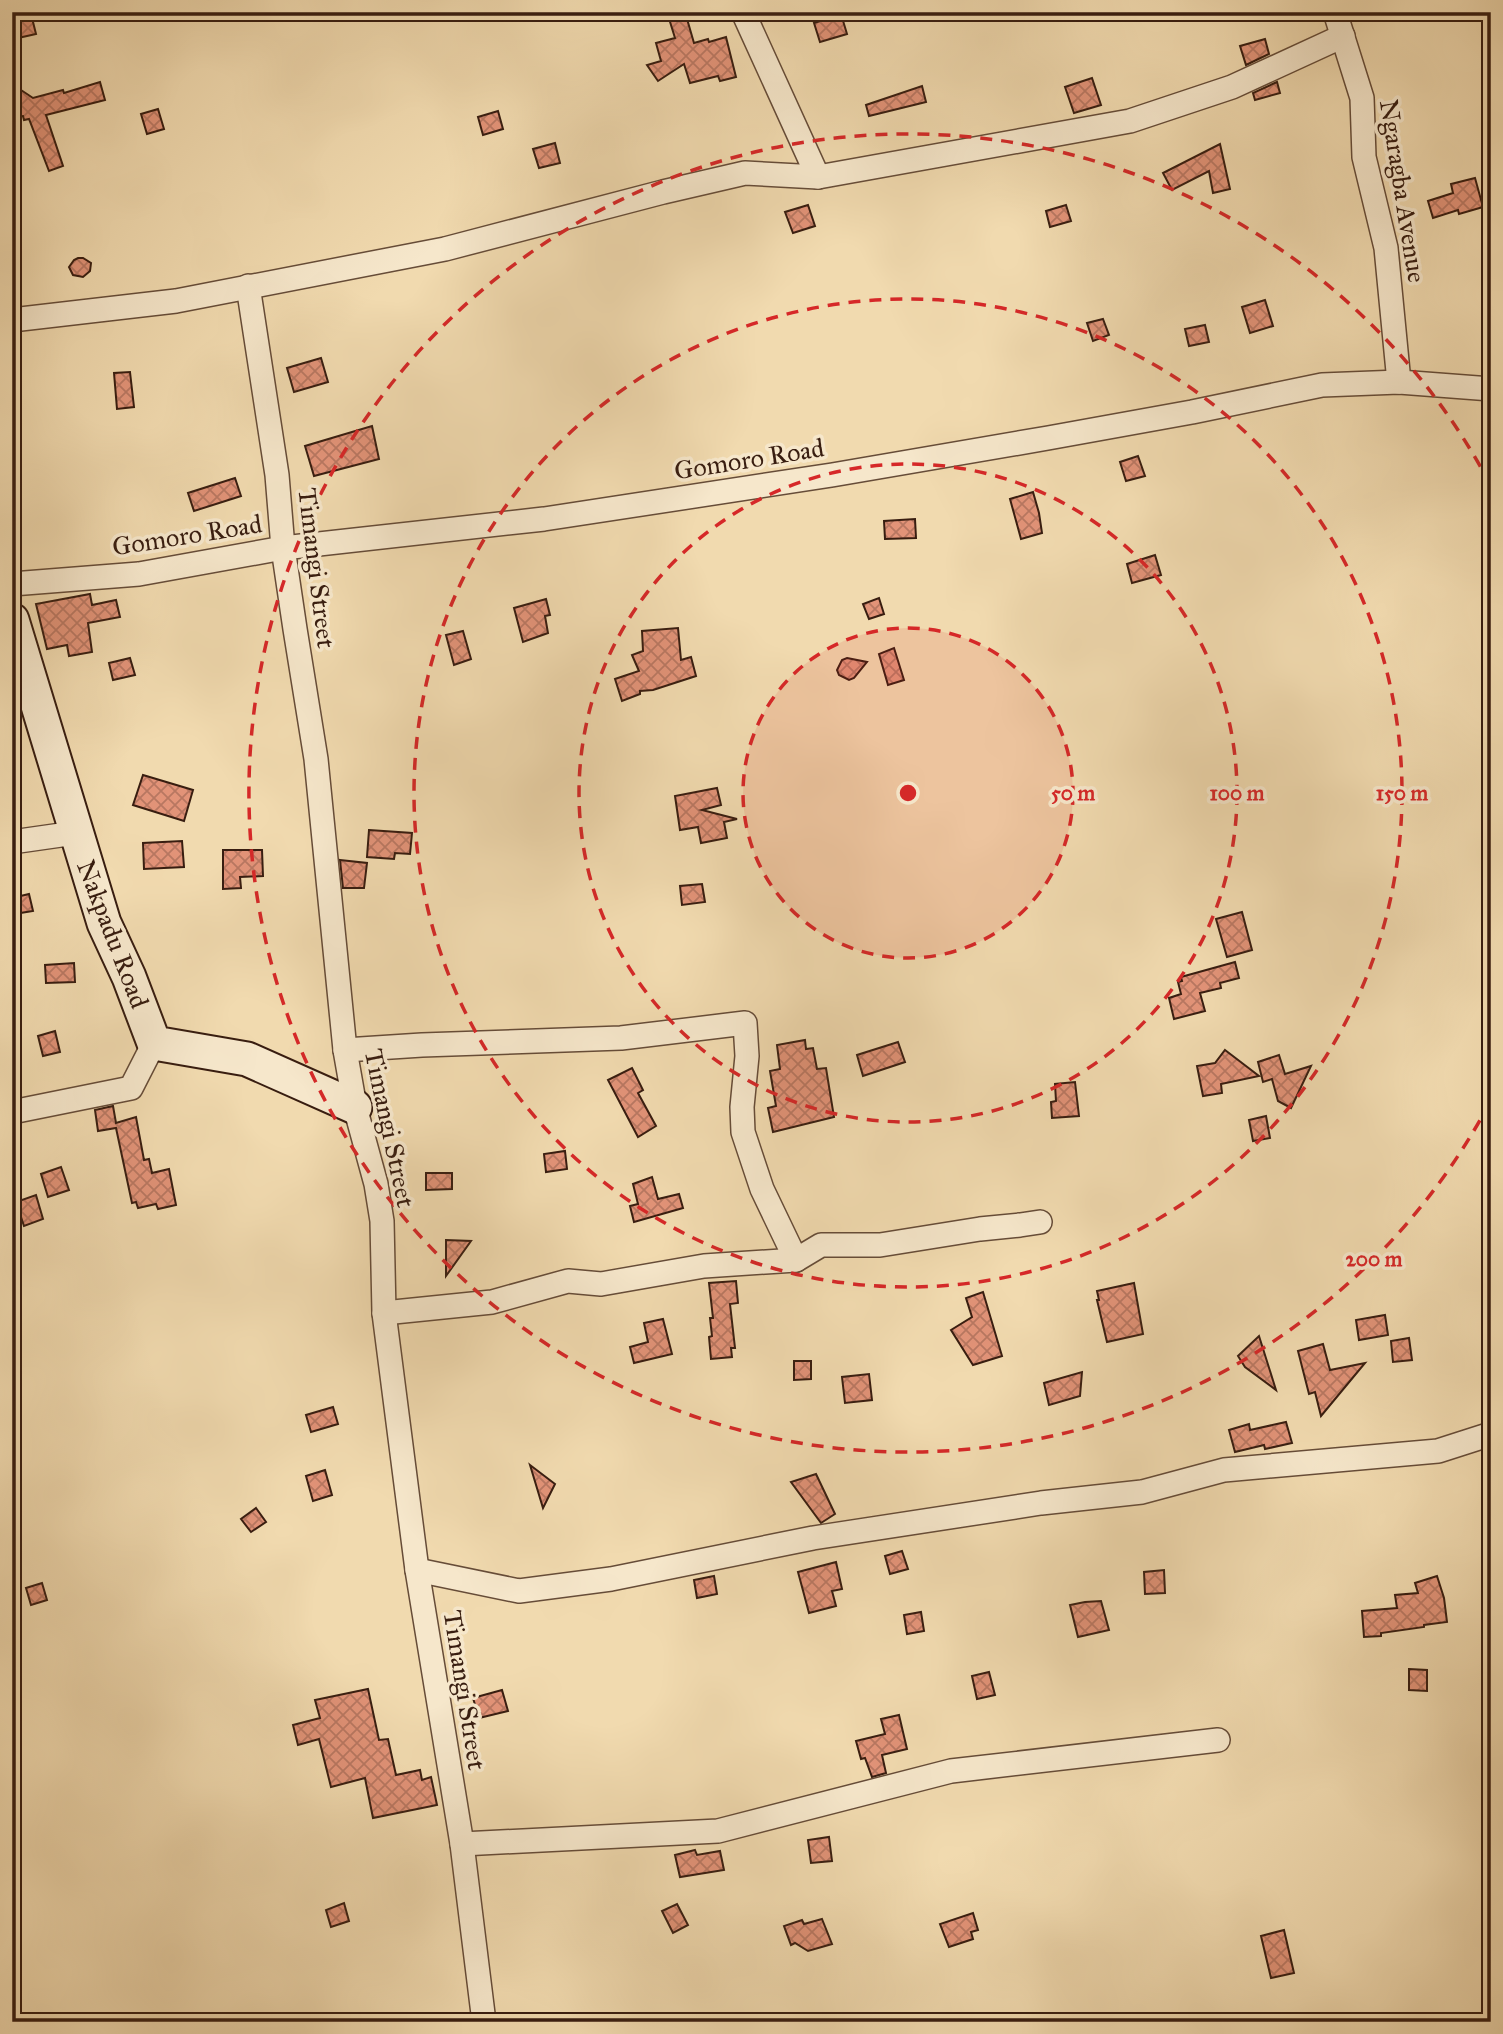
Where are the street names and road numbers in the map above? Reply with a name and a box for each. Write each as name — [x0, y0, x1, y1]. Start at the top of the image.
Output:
street label: Ngaragba Avenue — [1373, 97, 1433, 285]
street label: Gomoro Road — [672, 431, 826, 487]
street label: Timangi Street — [291, 486, 343, 650]
street label: Gomoro Road — [110, 507, 264, 563]
street label: Nakpadu Road — [70, 855, 156, 1013]
street label: Timangi Street — [358, 1046, 422, 1210]
street label: Timangi Street — [437, 1608, 493, 1772]

